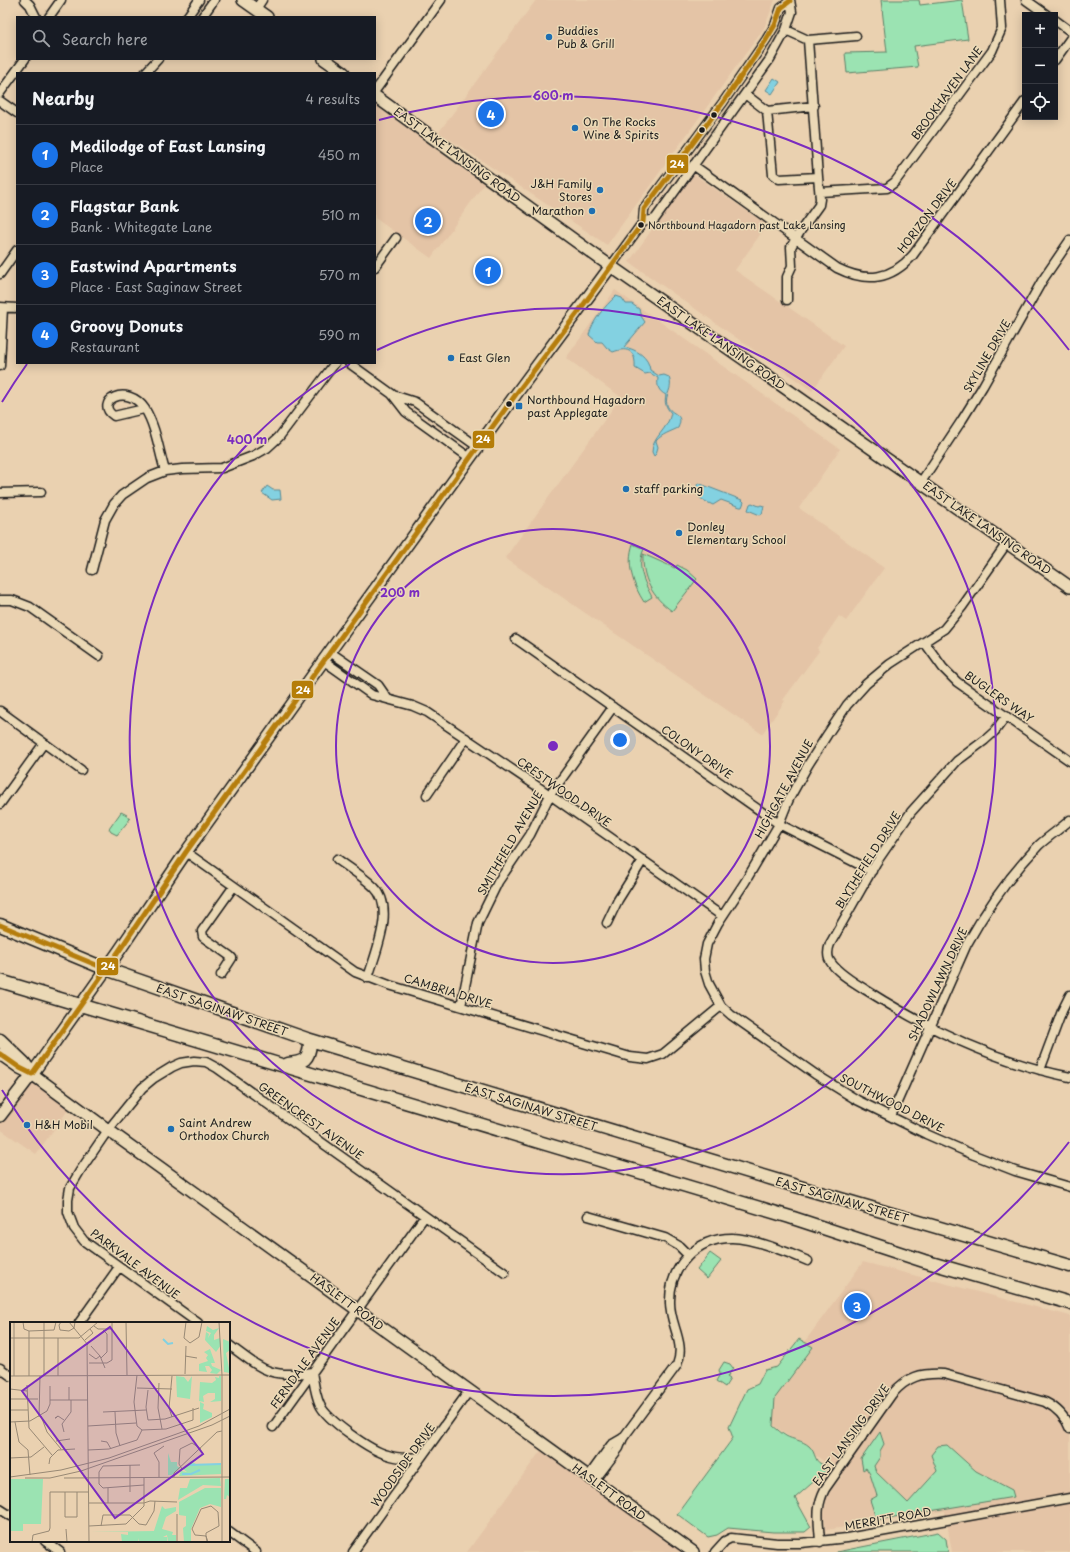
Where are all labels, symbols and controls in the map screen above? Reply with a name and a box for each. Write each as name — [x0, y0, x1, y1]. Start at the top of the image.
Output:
map controls — [1022, 12, 1058, 120]
button: + — [1022, 12, 1058, 48]
search box — [16, 16, 376, 60]
place label: Buddies Pub & Grill — [557, 22, 615, 52]
icon: search — [30, 27, 52, 49]
text: Search here — [62, 27, 148, 50]
marker: Buddies Pub & Grill — [544, 32, 554, 42]
street label: BROOKHAVEN LANE — [907, 42, 986, 143]
button: − — [1022, 48, 1058, 84]
button: locate — [1022, 84, 1058, 120]
text: Nearby — [32, 85, 94, 111]
text: 600 m — [533, 86, 573, 104]
text: 4 results — [306, 89, 360, 108]
pin: 4 — [478, 99, 504, 129]
street label: EAST LAKE LANSING ROAD — [390, 103, 524, 207]
unlabelled marker — [709, 110, 719, 120]
place label: On The Rocks Wine & Spirits — [583, 113, 659, 143]
marker: On The Rocks Wine & Spirits — [570, 123, 580, 133]
unlabelled marker — [697, 125, 707, 135]
text: Medilodge of East Lansing — [70, 134, 266, 157]
text: 1 — [42, 145, 48, 164]
text: 450 m — [318, 145, 360, 164]
line badge: 24 — [666, 154, 689, 174]
text: 24 — [670, 155, 685, 172]
text: Place — [70, 157, 103, 176]
place label: J&H Family Stores — [531, 175, 592, 205]
street label: HORIZON DRIVE — [893, 175, 960, 256]
marker: J&H Family Stores — [595, 185, 605, 195]
text: Flagstar Bank — [70, 194, 179, 217]
place label: Marathon — [532, 202, 584, 219]
text: 2 — [40, 205, 50, 224]
text: 510 m — [321, 205, 360, 224]
pin: 2 — [415, 206, 441, 236]
marker: Marathon — [587, 206, 597, 216]
text: Bank · Whitegate Lane — [70, 217, 212, 236]
place label: Northbound Hagadorn past Lake Lansing — [648, 217, 846, 232]
marker: Northbound Hagadorn past Lake Lansing — [636, 220, 646, 230]
text: Eastwind Apartments — [70, 254, 237, 277]
pin: 1 — [475, 256, 501, 286]
text: 3 — [41, 265, 49, 284]
text: 570 m — [319, 265, 360, 284]
text: Place · East Saginaw Street — [70, 277, 242, 296]
street label: EAST LAKE LANSING ROAD — [654, 292, 789, 394]
text: Groovy Donuts — [70, 314, 183, 337]
street label: SKYLINE DRIVE — [959, 316, 1014, 395]
text: 4 — [41, 325, 49, 344]
text: 590 m — [318, 325, 360, 344]
text: Restaurant — [70, 337, 140, 356]
place label: East Glen — [459, 349, 510, 366]
marker: East Glen — [446, 353, 456, 363]
place label: Northbound Hagadorn past Applegate — [527, 391, 645, 421]
unlabelled marker — [504, 399, 514, 409]
marker: Northbound Hagadorn past Applegate — [514, 401, 524, 411]
text: 400 m — [227, 430, 267, 448]
line badge: 24 — [472, 430, 495, 449]
text: 24 — [476, 430, 491, 447]
street label: EAST LAKE LANSING ROAD — [920, 477, 1055, 579]
place label: staff parking — [634, 480, 703, 497]
marker: staff parking — [621, 484, 631, 494]
place label: Donley Elementary School — [687, 518, 786, 548]
marker: Donley Elementary School — [674, 528, 684, 538]
text: 200 m — [380, 583, 420, 601]
street label: BUGLERS WAY — [961, 667, 1037, 727]
line badge: 24 — [291, 680, 314, 699]
text: 24 — [296, 681, 311, 698]
street label: COLONY DRIVE — [658, 721, 737, 783]
your location — [610, 730, 630, 750]
street label: HIGHGATE AVENUE — [750, 736, 817, 841]
centre of rings — [546, 739, 560, 753]
street label: CRESTWOOD DRIVE — [514, 753, 615, 831]
street label: SMITHFIELD AVENUE — [473, 787, 547, 898]
street label: BLYTHEFIELD DRIVE — [831, 808, 905, 912]
street label: SHADOWLAWN DRIVE — [904, 924, 971, 1043]
line badge: 24 — [96, 957, 119, 976]
text: 24 — [101, 957, 116, 974]
street label: CAMBRIA DRIVE — [402, 969, 495, 1012]
street label: EAST SAGINAW STREET — [154, 979, 290, 1040]
street label: SOUTHWOOD DRIVE — [837, 1069, 947, 1136]
street label: GREENCREST AVENUE — [255, 1078, 368, 1164]
street label: EAST SAGINAW STREET — [463, 1078, 600, 1135]
place label: Saint Andrew Orthodox Church — [179, 1114, 270, 1144]
place label: H&H Mobil — [35, 1116, 93, 1133]
marker: H&H Mobil — [22, 1120, 32, 1130]
marker: Saint Andrew Orthodox Church — [166, 1124, 176, 1134]
street label: EAST SAGINAW STREET — [774, 1172, 911, 1227]
street label: PARKVALE AVENUE — [87, 1224, 184, 1303]
street label: HASLETT ROAD — [307, 1269, 388, 1334]
pin: 3 — [844, 1291, 870, 1321]
street label: FERNDALE AVENUE — [266, 1313, 344, 1412]
inset map — [10, 1322, 230, 1542]
street label: EAST LANSING DRIVE — [808, 1380, 893, 1489]
street label: WOODSIDE DRIVE — [366, 1419, 439, 1510]
street label: HASLETT ROAD — [569, 1459, 650, 1524]
street label: MERRITT ROAD — [843, 1503, 932, 1534]

